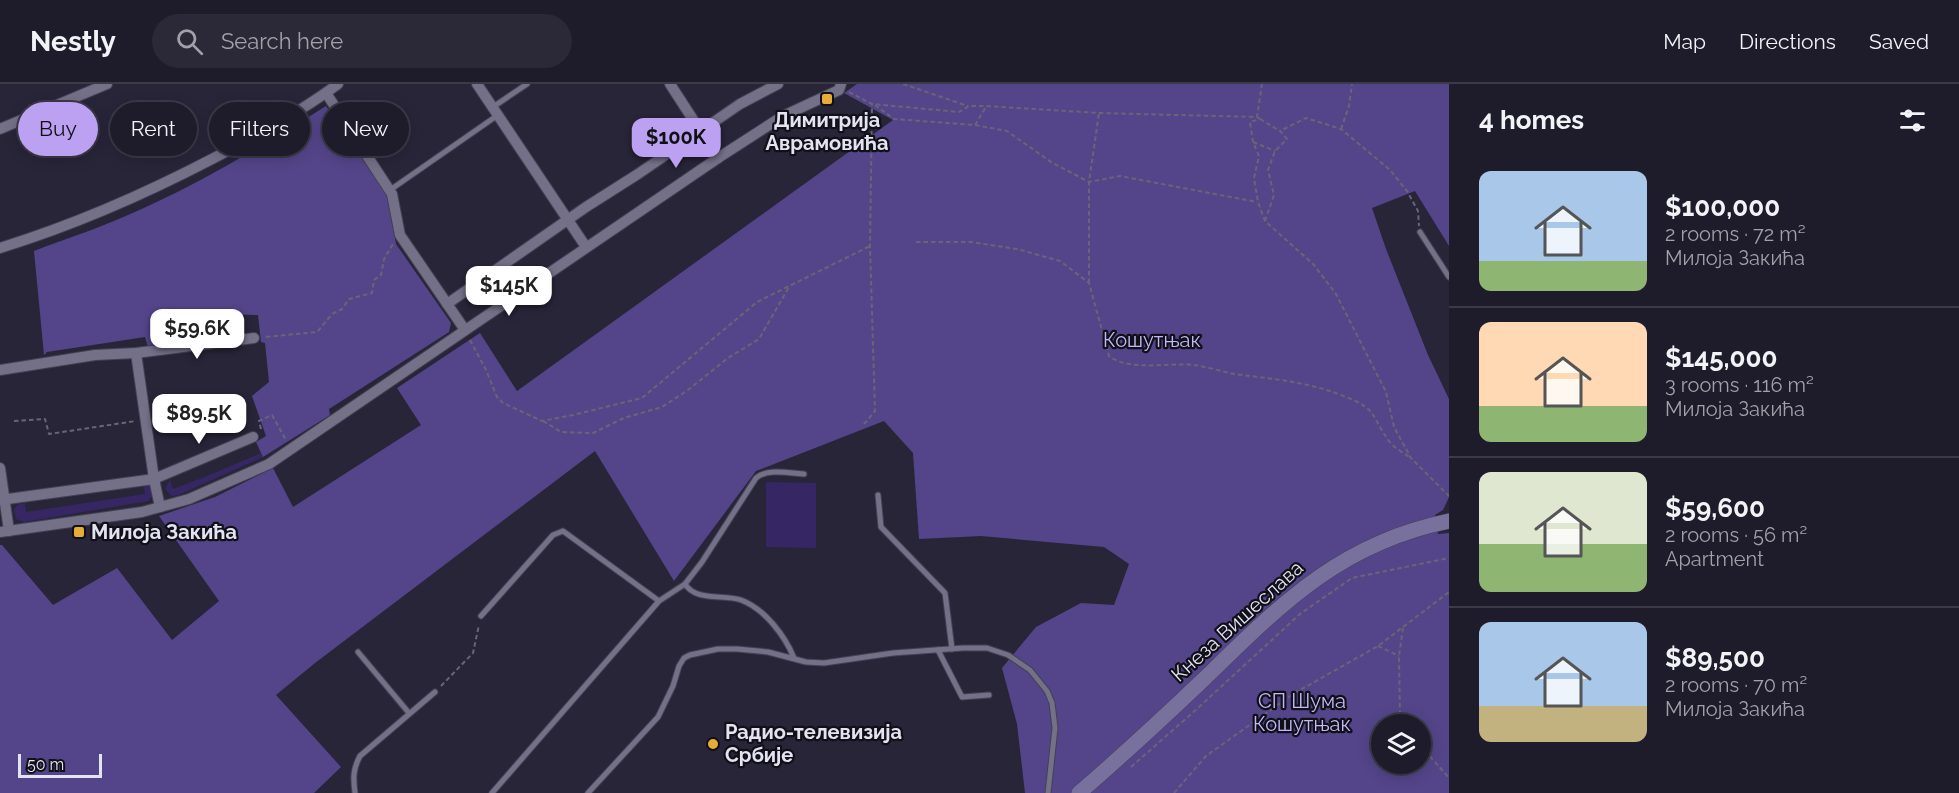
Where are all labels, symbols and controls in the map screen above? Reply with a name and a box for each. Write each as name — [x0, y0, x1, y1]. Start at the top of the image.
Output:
search box — [152, 14, 572, 68]
text: Nestly — [30, 25, 116, 58]
icon: search — [173, 25, 206, 58]
text: Search here — [221, 28, 343, 54]
text: Map — [1663, 29, 1706, 54]
text: Directions — [1739, 29, 1836, 54]
text: Saved — [1869, 29, 1929, 54]
marker: Димитрија Аврамовића — [820, 92, 834, 106]
chip: Buy — [18, 102, 98, 156]
chip: Rent — [110, 102, 197, 156]
chip: Filters — [209, 102, 310, 156]
chip: New — [322, 102, 409, 156]
icon: filters — [1896, 104, 1929, 137]
text: 4 homes — [1479, 105, 1584, 135]
place label: Димитрија Аврамовића — [766, 108, 888, 155]
pin: $100K — [634, 118, 718, 169]
text: $100K — [646, 125, 706, 149]
text: $100,000 — [1665, 192, 1780, 222]
icon: home — [1527, 195, 1599, 267]
text: 2 rooms · 72 m² — [1665, 222, 1805, 246]
text: Милоја Закића — [1665, 246, 1805, 270]
pin: $145K — [467, 266, 551, 317]
text: $145K — [480, 273, 538, 297]
pin: $59.6K — [148, 309, 246, 360]
text: $59.6K — [164, 316, 230, 340]
park label: Кошутњак — [1103, 328, 1201, 352]
text: $145,000 — [1665, 343, 1778, 373]
icon: home — [1527, 346, 1599, 418]
text: 3 rooms · 116 m² — [1665, 373, 1814, 397]
pin: $89.5K — [150, 394, 248, 445]
text: Милоја Закића — [1665, 397, 1805, 421]
text: $89.5K — [166, 401, 232, 425]
text: $59,600 — [1665, 493, 1765, 523]
icon: home — [1527, 496, 1599, 568]
place label: Милоја Закића — [91, 520, 237, 544]
text: 2 rooms · 56 m² — [1665, 523, 1807, 547]
marker: Милоја Закића — [72, 525, 86, 539]
text: Apartment — [1665, 547, 1764, 571]
street label: Кнеза Вишеслава — [1166, 556, 1308, 686]
text: $89,500 — [1665, 643, 1765, 673]
icon: home — [1527, 646, 1599, 718]
text: 2 rooms · 70 m² — [1665, 673, 1807, 697]
park label: СП Шума Кошутњак — [1253, 689, 1351, 736]
text: Милоја Закића — [1665, 697, 1805, 721]
map controls — [1371, 714, 1431, 774]
button: layers — [1371, 714, 1431, 774]
place label: Радио-телевизија Србије — [725, 720, 902, 767]
marker: Радио-телевизија Србије — [706, 737, 720, 751]
scale bar — [18, 751, 102, 778]
text: 50 m — [27, 755, 64, 774]

